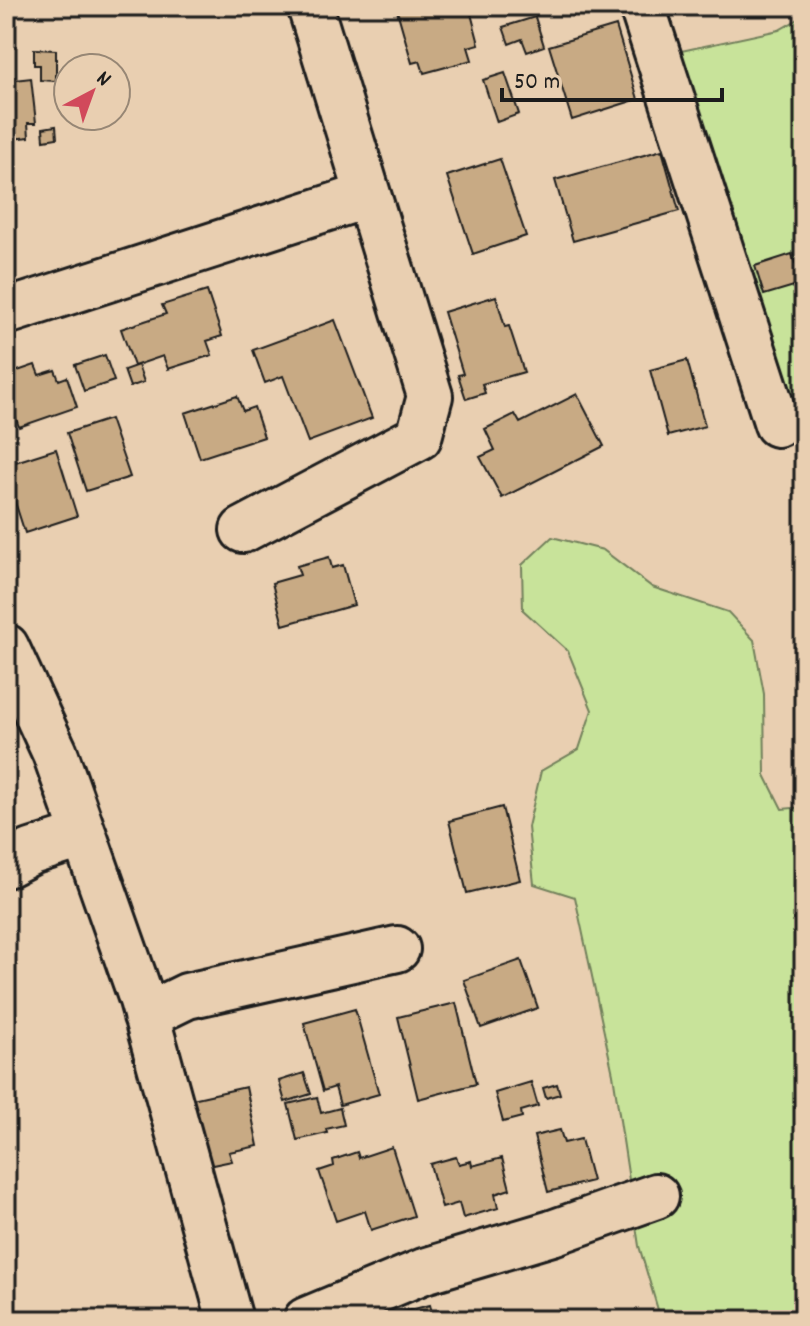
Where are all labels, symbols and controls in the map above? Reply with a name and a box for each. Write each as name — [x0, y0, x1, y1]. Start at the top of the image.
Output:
north arrow — [52, 52, 132, 132]
scale bar — [502, 52, 722, 102]
text: N — [89, 64, 117, 95]
text: 50 m — [514, 66, 560, 100]

